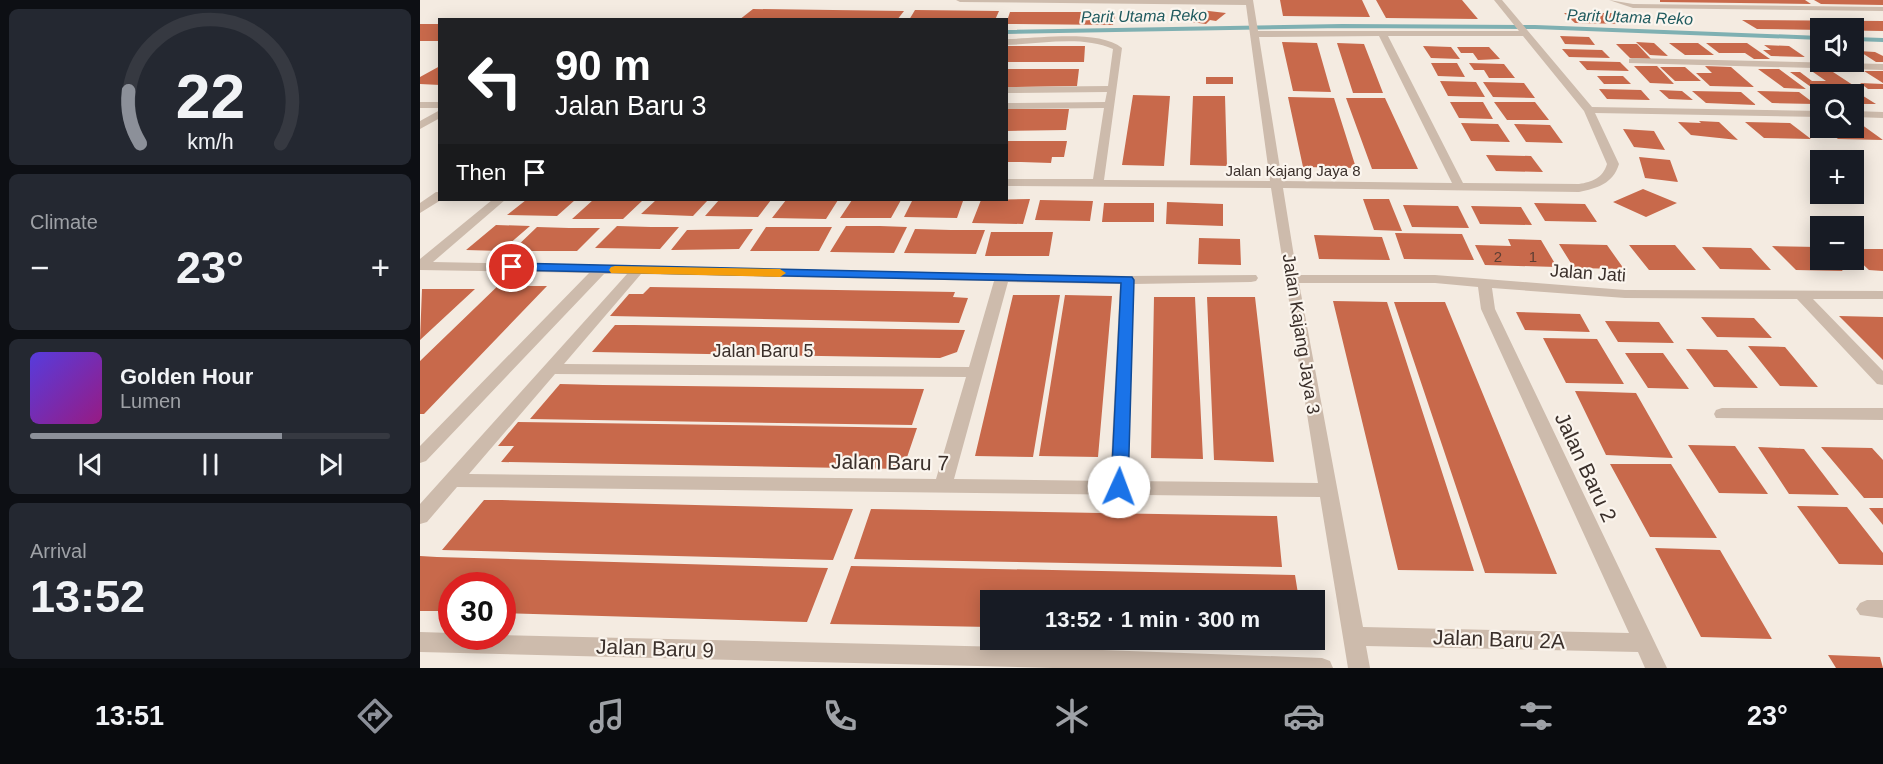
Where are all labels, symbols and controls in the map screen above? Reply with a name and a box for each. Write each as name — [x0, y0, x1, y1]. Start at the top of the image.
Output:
water label: Parit Utama Reko — [1081, 6, 1207, 26]
water label: Parit Utama Reko — [1567, 6, 1693, 28]
map controls — [1810, 18, 1864, 270]
button: sound — [1810, 18, 1864, 72]
icon: left — [456, 42, 534, 120]
text: 90 m — [555, 42, 651, 89]
text: 22 — [175, 62, 245, 131]
button: search — [1810, 84, 1864, 138]
text: Jalan Baru 3 — [555, 91, 707, 121]
text: km/h — [187, 130, 233, 154]
button: + — [1810, 150, 1864, 204]
icon: arrive — [518, 156, 551, 189]
text: Then — [456, 160, 506, 185]
street label: Jalan Kajang Jaya 8 — [1225, 162, 1361, 179]
text: Climate — [30, 211, 98, 233]
button: − — [1810, 216, 1864, 270]
pin — [486, 241, 537, 292]
text: 23° — [176, 242, 244, 293]
house number: 2 — [1494, 248, 1502, 265]
house number: 1 — [1529, 248, 1537, 265]
text: − — [30, 249, 49, 286]
text: + — [371, 249, 390, 286]
icon: arrive — [495, 250, 528, 283]
street label: Jalan Kajang Jaya 3 — [1278, 252, 1324, 416]
street label: Jalan Jati — [1549, 260, 1627, 286]
street label: Jalan Baru 5 — [712, 341, 814, 361]
text: Golden Hour — [120, 364, 253, 389]
text: Lumen — [120, 390, 181, 412]
street label: Jalan Baru 2 — [1551, 409, 1621, 525]
icon: previous — [74, 448, 107, 481]
icon: pause — [194, 448, 227, 481]
icon: next — [314, 448, 347, 481]
street label: Jalan Baru 7 — [831, 449, 949, 475]
position arrow — [1087, 455, 1151, 519]
text: Arrival — [30, 540, 87, 562]
text: 13:52 — [30, 571, 145, 622]
speed limit sign: 30 — [438, 572, 516, 650]
text: 13:52 · 1 min · 300 m — [1045, 607, 1260, 632]
street label: Jalan Baru 2A — [1433, 625, 1565, 653]
street label: Jalan Baru 9 — [596, 634, 714, 662]
icon: directions — [354, 695, 396, 737]
icon: music — [586, 695, 628, 737]
icon: phone — [819, 695, 861, 737]
icon: climate — [1051, 695, 1093, 737]
icon: car — [1283, 695, 1325, 737]
icon: filters — [1515, 695, 1557, 737]
text: 13:51 — [95, 701, 164, 731]
text: 23° — [1747, 701, 1788, 731]

